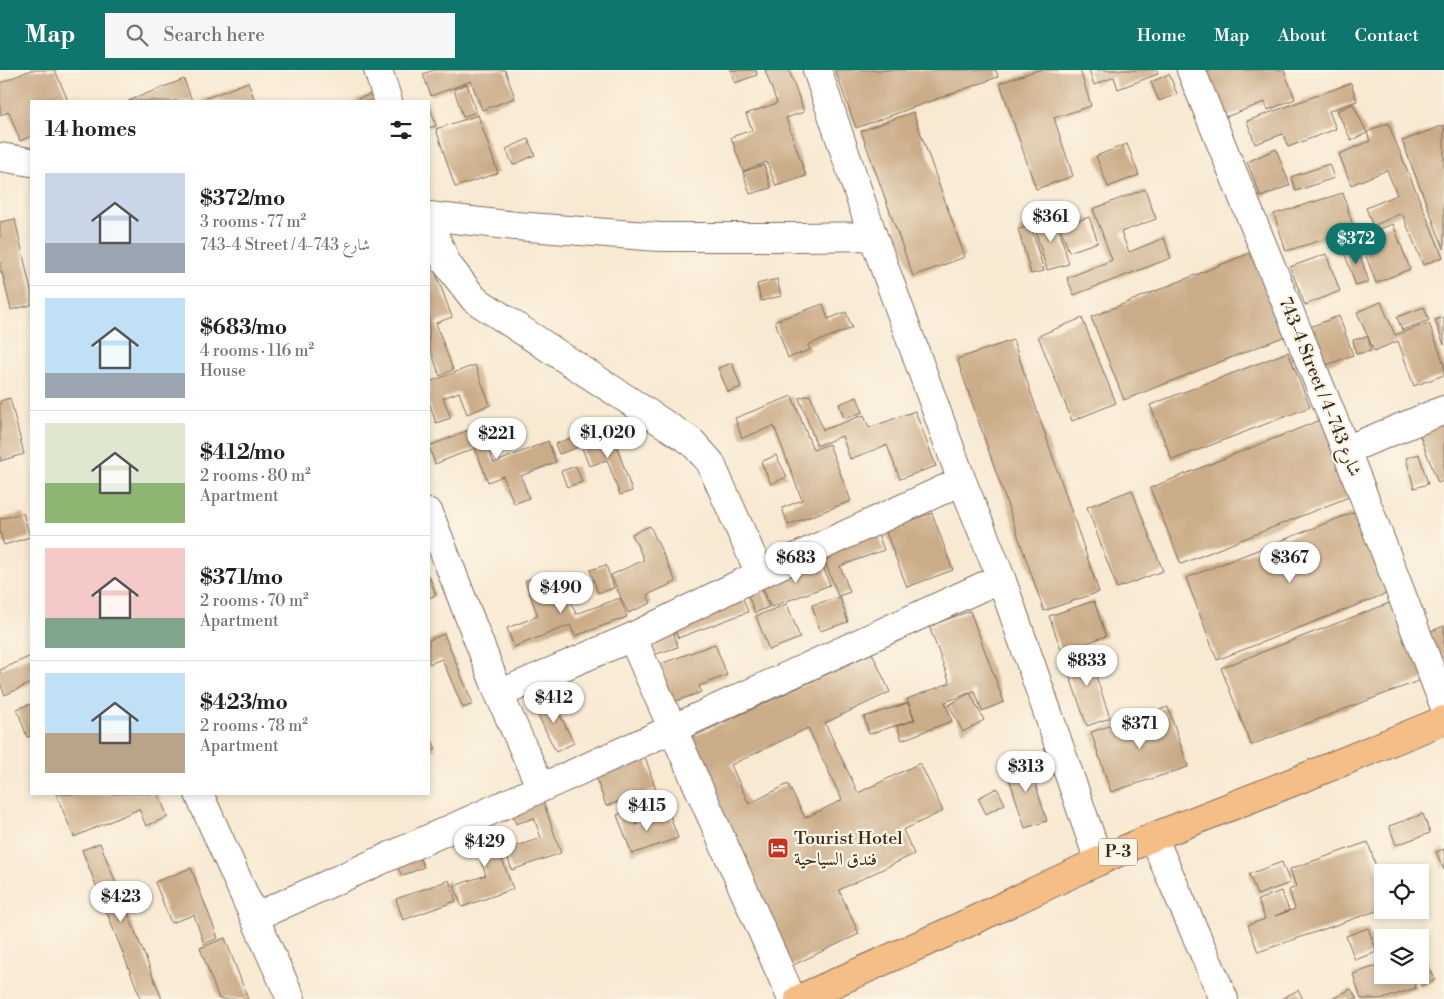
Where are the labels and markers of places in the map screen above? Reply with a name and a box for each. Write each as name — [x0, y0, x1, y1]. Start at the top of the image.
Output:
pin: $361 — [1021, 200, 1081, 243]
pin: $372 — [1326, 222, 1386, 265]
pin: $1,020 — [567, 416, 649, 459]
pin: $221 — [467, 418, 527, 460]
pin: $683 — [766, 542, 826, 584]
pin: $367 — [1260, 542, 1320, 584]
pin: $490 — [531, 572, 591, 614]
pin: $833 — [1057, 644, 1117, 687]
pin: $412 — [524, 682, 584, 724]
pin: $371 — [1110, 708, 1170, 750]
pin: $313 — [996, 750, 1056, 793]
pin: $415 — [617, 790, 677, 832]
pin: $429 — [455, 826, 515, 868]
place label: Tourist Hotel فندق السياحية — [794, 827, 903, 871]
hotel icon: Tourist Hotel فندق السياحية — [766, 836, 790, 860]
pin: $423 — [91, 880, 151, 923]

